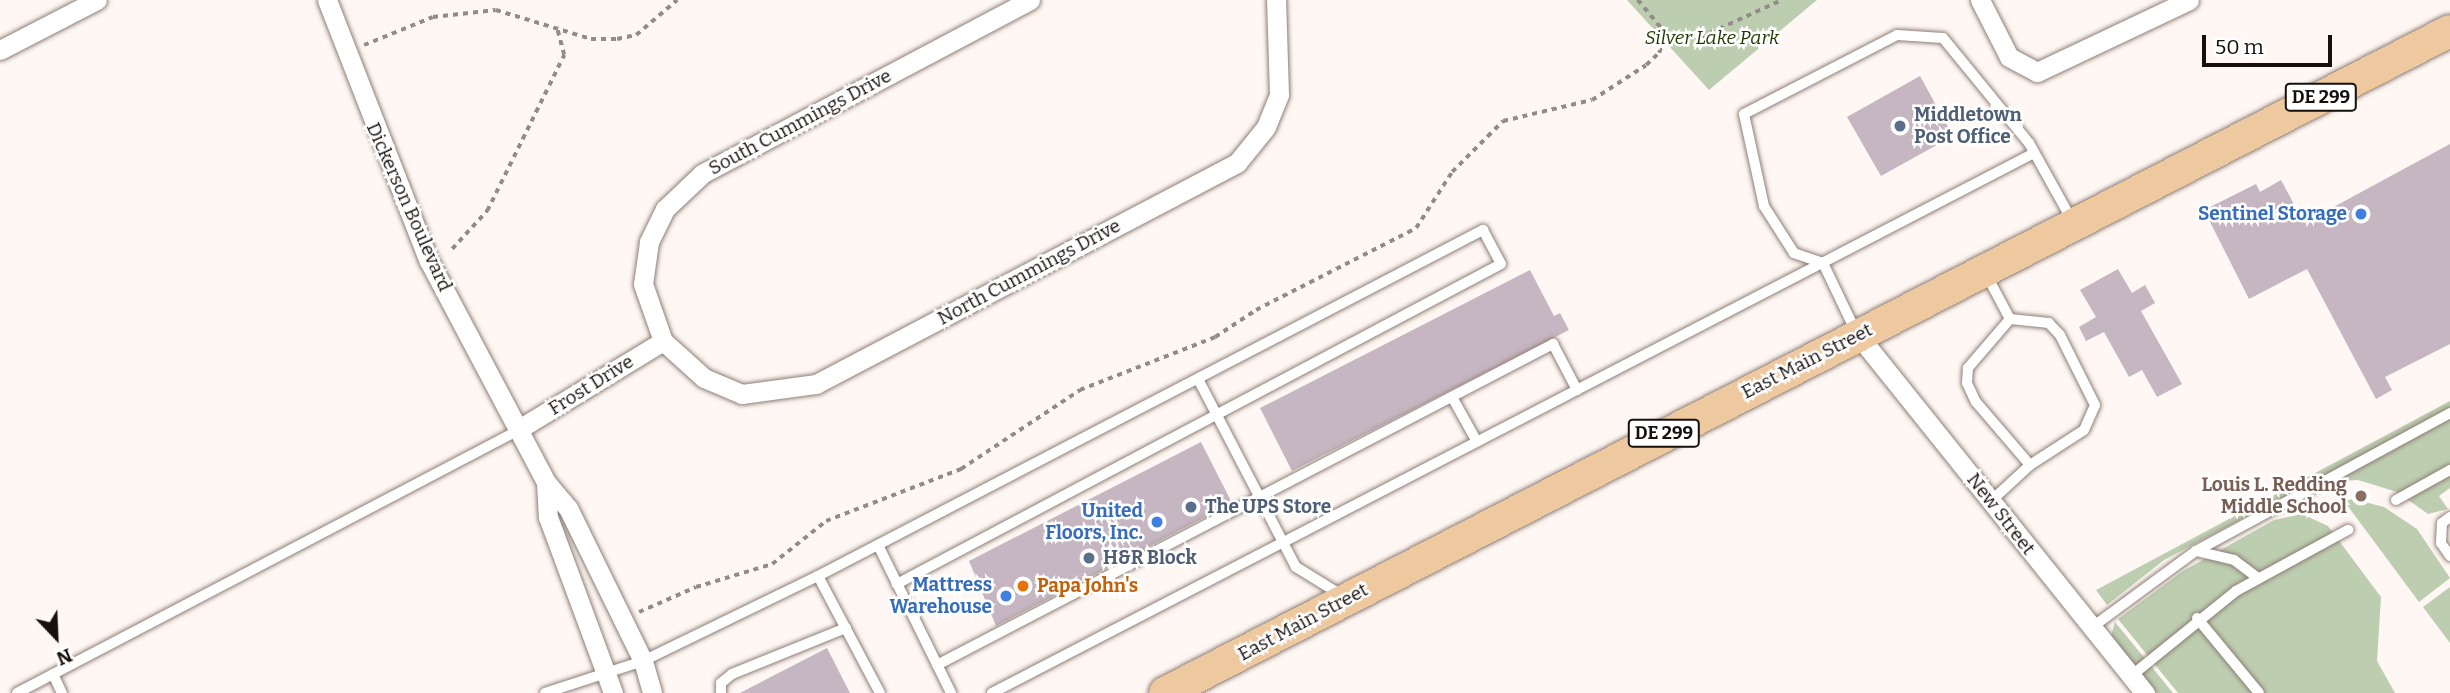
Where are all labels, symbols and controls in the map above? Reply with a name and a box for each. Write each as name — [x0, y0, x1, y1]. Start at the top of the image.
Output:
scale bar — [2205, 21, 2334, 65]
park label: Silver Lake Park — [1645, 27, 1779, 49]
text: 50 m — [2215, 34, 2264, 60]
street label: South Cummings Drive — [705, 64, 895, 180]
road number: DE 299 — [2284, 82, 2358, 112]
place label: Middletown Post Office — [1914, 104, 2022, 148]
marker: Middletown Post Office — [1892, 118, 1908, 134]
street label: Dickerson Boulevard — [362, 119, 456, 295]
place label: Sentinel Storage — [2198, 203, 2347, 225]
marker: Sentinel Storage — [2353, 206, 2369, 222]
street label: North Cummings Drive — [934, 214, 1124, 330]
street label: East Main Street — [1738, 318, 1876, 404]
street label: Frost Drive — [544, 350, 638, 420]
road number: DE 299 — [1627, 418, 1701, 447]
street label: New Street — [1962, 469, 2040, 559]
place label: Louis L. Redding Middle School — [2201, 474, 2347, 518]
marker: Louis L. Redding Middle School — [2353, 488, 2369, 504]
place label: The UPS Store — [1205, 496, 1331, 518]
marker: The UPS Store — [1183, 499, 1199, 515]
place label: United Floors, Inc. — [1045, 500, 1143, 544]
marker: United Floors, Inc. — [1149, 514, 1165, 530]
place label: H&R Block — [1103, 547, 1197, 569]
marker: H&R Block — [1081, 550, 1097, 566]
place label: Mattress Warehouse — [889, 574, 992, 618]
place label: Papa John's — [1037, 575, 1138, 597]
marker: Papa John's — [1015, 578, 1031, 594]
street label: East Main Street — [1234, 578, 1372, 666]
marker: Mattress Warehouse — [998, 588, 1014, 604]
north arrow — [21, 602, 91, 672]
text: N — [53, 643, 76, 670]

